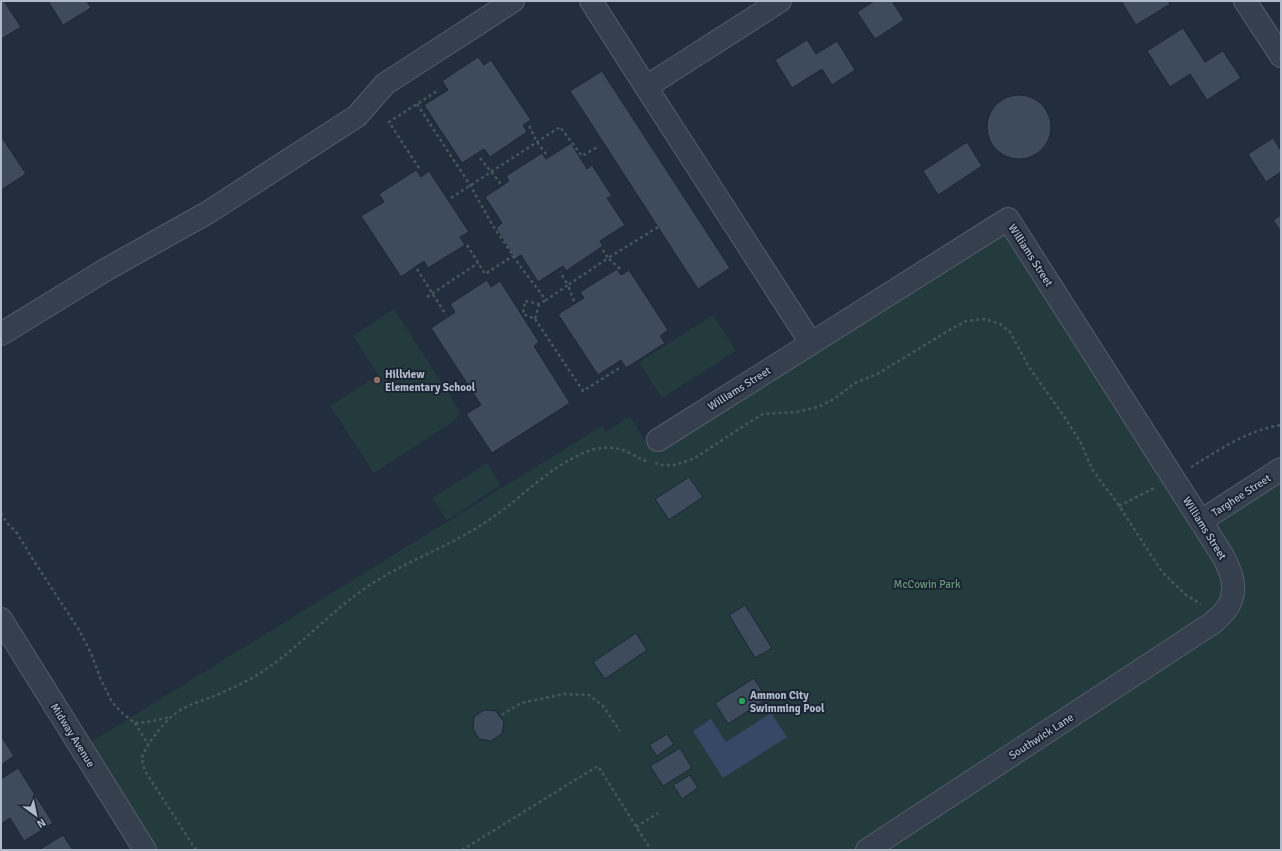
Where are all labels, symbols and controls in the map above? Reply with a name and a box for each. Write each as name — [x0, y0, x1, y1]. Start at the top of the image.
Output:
street label: Williams Street — [1006, 222, 1056, 289]
street label: Williams Street — [705, 364, 773, 413]
place label: Hillview Elementary School — [385, 368, 476, 394]
marker: Hillview Elementary School — [372, 375, 382, 385]
street label: Targhee Street — [1209, 471, 1273, 519]
street label: Williams Street — [1180, 494, 1229, 562]
park label: McCowin Park — [894, 578, 961, 591]
place label: Ammon City Swimming Pool — [750, 689, 825, 715]
marker: Ammon City Swimming Pool — [737, 696, 747, 706]
street label: Midway Avenue — [48, 701, 97, 770]
street label: Southwick Lane — [1007, 711, 1076, 762]
north arrow — [16, 795, 56, 835]
text: N — [34, 815, 48, 831]

